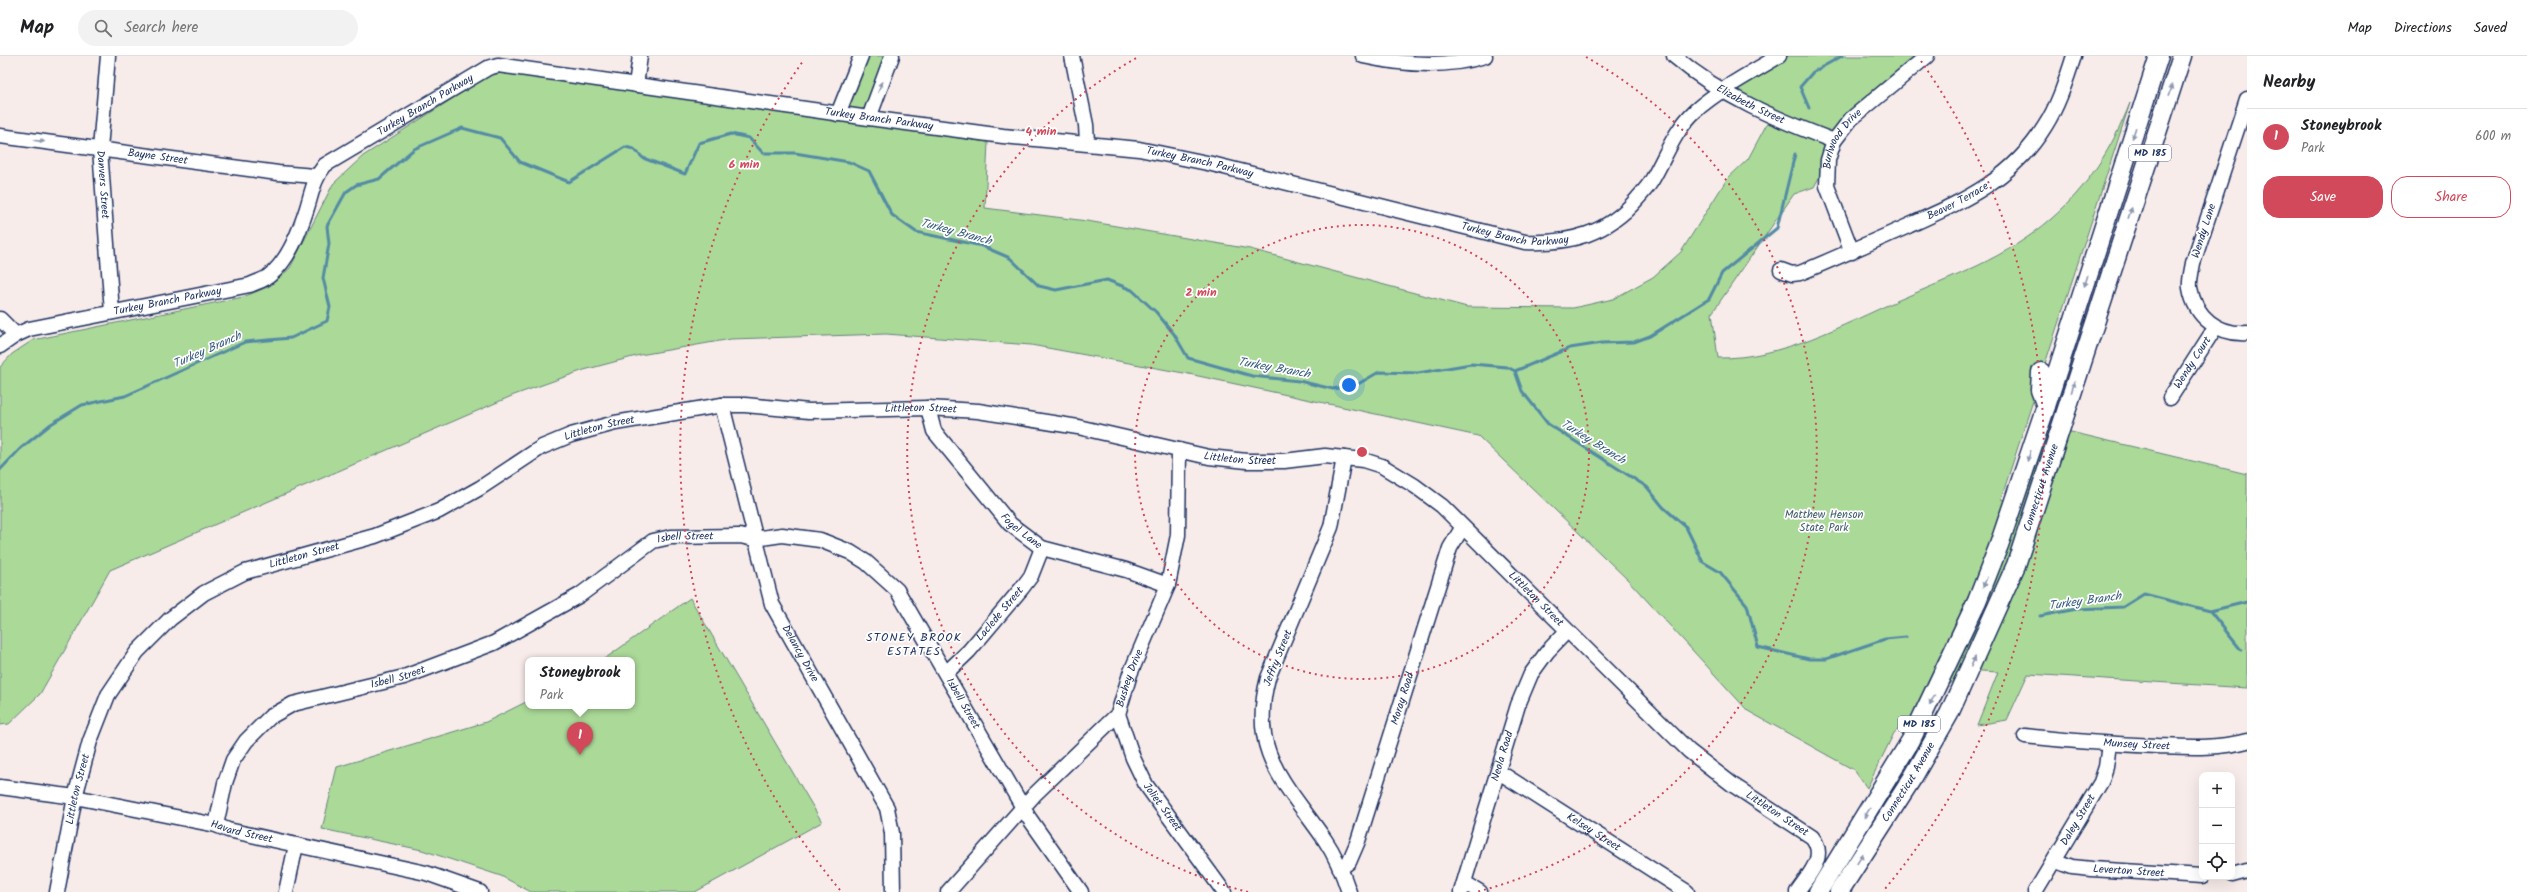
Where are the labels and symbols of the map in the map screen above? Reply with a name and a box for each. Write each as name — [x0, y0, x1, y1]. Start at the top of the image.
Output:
street label: Turkey Branch Parkway — [374, 69, 478, 141]
one-way arrow — [877, 80, 883, 92]
street label: Elizabeth Street — [1713, 80, 1788, 130]
one-way arrow — [2169, 83, 2175, 95]
street label: Turkey Branch Parkway — [824, 103, 935, 136]
street label: Burlwood Drive — [1819, 104, 1866, 169]
text: 4 min — [1026, 122, 1057, 141]
one-way arrow — [2131, 127, 2137, 139]
one-way arrow — [33, 138, 45, 144]
street label: Turkey Branch Parkway — [1145, 142, 1256, 183]
street label: Bayne Street — [126, 144, 190, 170]
road number: MD 185 — [2129, 145, 2171, 161]
street label: Danvers Street — [91, 150, 114, 220]
text: 6 min — [729, 155, 760, 174]
street label: Beaver Terrace — [1924, 178, 1992, 225]
street label: Wendy Lane — [2187, 201, 2221, 261]
one-way arrow — [2127, 207, 2133, 219]
water label: Turkey Branch — [918, 213, 995, 251]
street label: Turkey Branch Parkway — [1459, 217, 1571, 251]
one-way arrow — [2083, 276, 2089, 288]
street label: Turkey Branch Parkway — [112, 282, 224, 321]
text: 2 min — [1185, 283, 1217, 302]
water label: Turkey Branch — [170, 326, 246, 374]
street label: Wendy Court — [2169, 332, 2217, 392]
water label: Turkey Branch — [1236, 352, 1313, 384]
your location — [1339, 375, 1359, 395]
one-way arrow — [2070, 380, 2076, 392]
street label: Littleton Street — [884, 399, 958, 419]
street label: Littleton Street — [561, 411, 637, 446]
water label: Turkey Branch — [1557, 415, 1630, 470]
street label: Connecticut Avenue — [2018, 441, 2064, 534]
centre of rings — [1355, 445, 1369, 459]
street label: Littleton Street — [1202, 447, 1277, 470]
one-way arrow — [2025, 451, 2031, 463]
park label: Matthew Henson State Park — [1785, 506, 1863, 537]
street label: Fogel Lane — [995, 509, 1046, 554]
street label: Isbell Street — [655, 527, 714, 549]
street label: Littleton Street — [267, 537, 342, 574]
street label: Littleton Street — [1504, 567, 1568, 631]
one-way arrow — [1981, 576, 1987, 588]
street label: Laclede Street — [972, 582, 1029, 645]
water label: Turkey Branch — [2048, 586, 2124, 615]
street label: Delancy Drive — [777, 621, 823, 686]
street label: Jeffry Street — [1259, 626, 1298, 689]
district label: STONEY BROOK ESTATES — [866, 628, 962, 661]
street label: Bushey Drive — [1112, 646, 1149, 709]
one-way arrow — [1971, 655, 1977, 667]
street label: Isbell Street — [369, 660, 429, 694]
street label: Moray Road — [1386, 670, 1420, 727]
street label: Isbell Street — [941, 675, 985, 733]
one-way arrow — [1928, 694, 1935, 706]
road number: MD 185 — [1898, 716, 1940, 732]
pin: 1 — [567, 722, 593, 755]
street label: Neola Road — [1486, 728, 1519, 784]
street label: Munsey Street — [2103, 734, 2171, 756]
street label: Connecticut Avenue — [1877, 739, 1940, 826]
street label: Littleton Street — [61, 751, 95, 826]
street label: Joliet Street — [1138, 779, 1187, 836]
street label: Littleton Street — [1742, 787, 1813, 842]
street label: Daley Street — [2056, 790, 2101, 849]
street label: Kelsey Street — [1563, 808, 1625, 857]
one-way arrow — [1863, 808, 1871, 818]
street label: Havard Street — [209, 815, 275, 849]
one-way arrow — [1857, 853, 1864, 865]
street label: Leverton Street — [2092, 860, 2166, 883]

